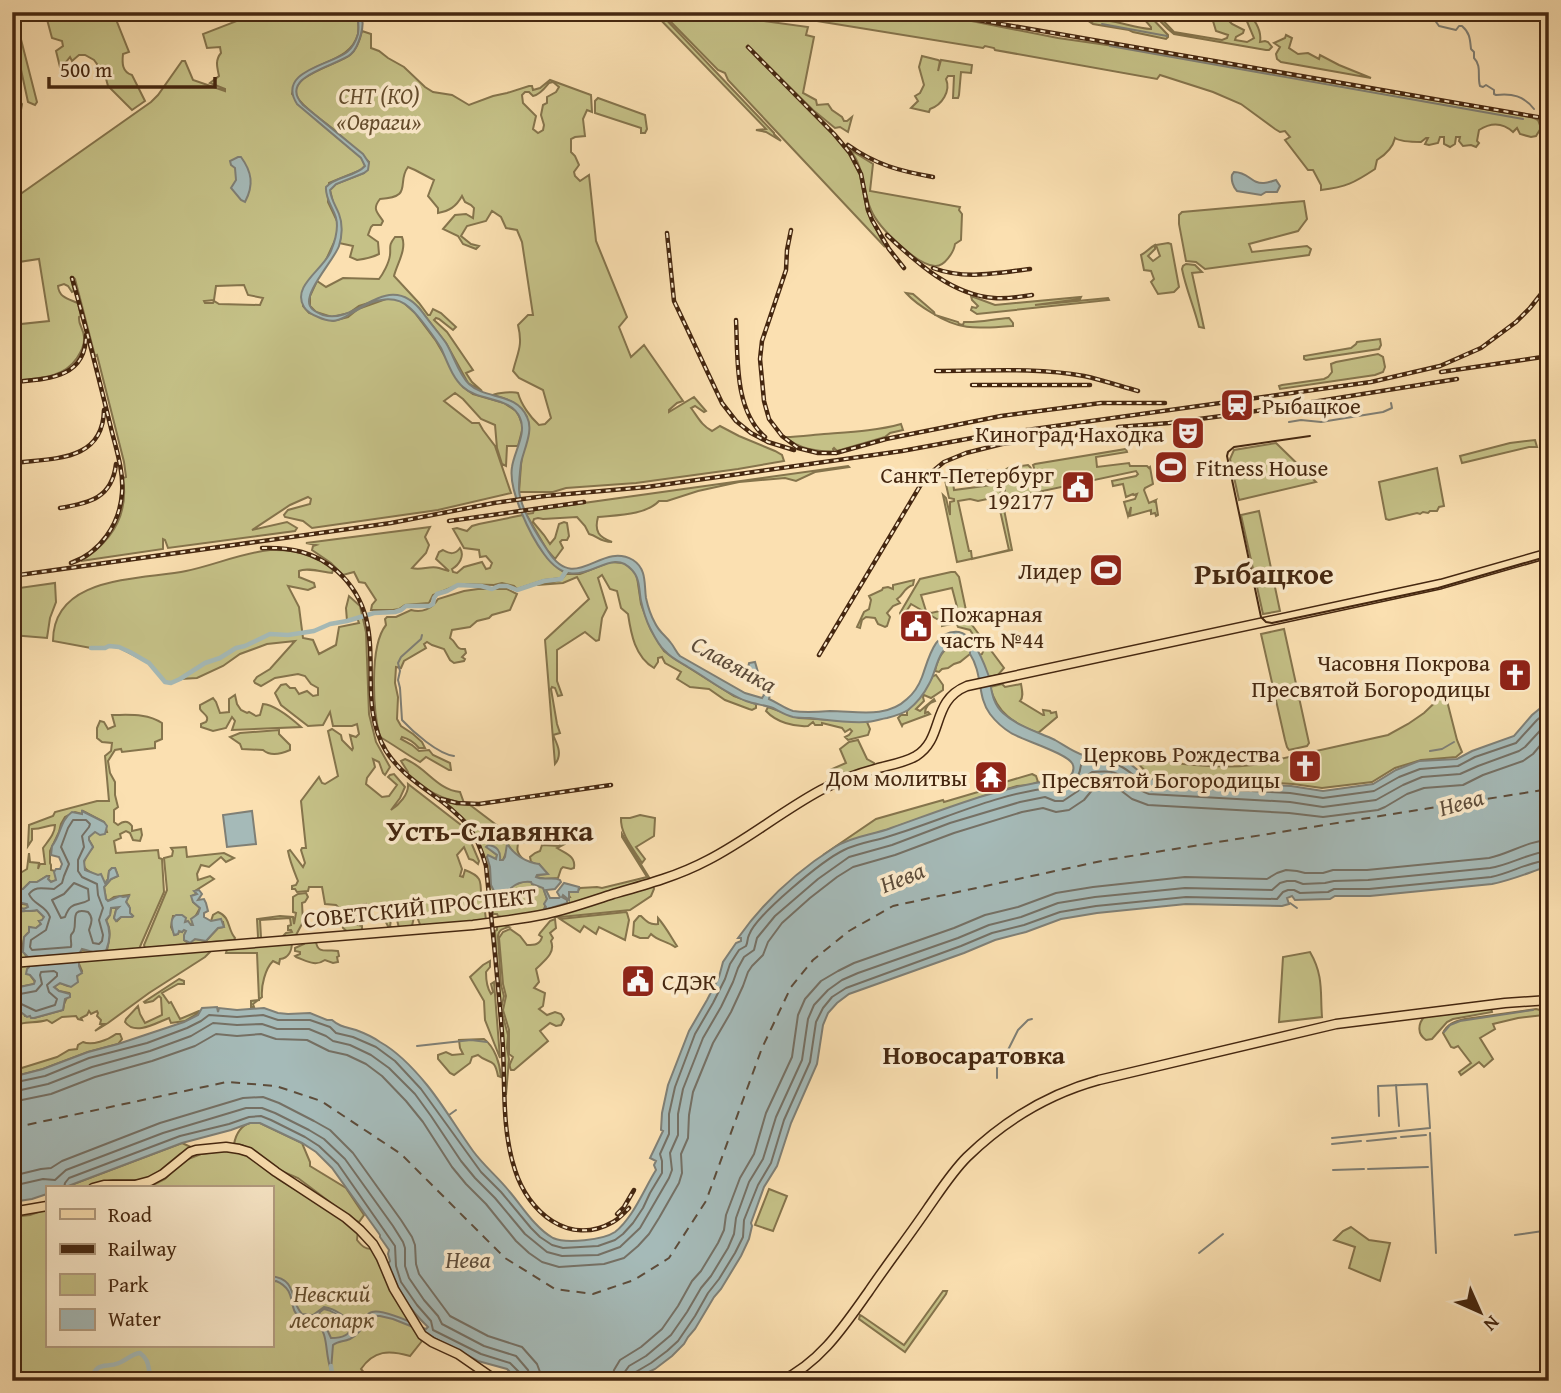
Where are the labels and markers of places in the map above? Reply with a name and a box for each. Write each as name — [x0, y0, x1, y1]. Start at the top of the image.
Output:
station icon: Рыбацкое — [1218, 386, 1256, 424]
place label: Рыбацкое — [1262, 389, 1361, 422]
theatre icon: Киноград Находка — [1169, 414, 1207, 452]
place label: Киноград Находка — [975, 417, 1164, 450]
sports icon: Fitness House — [1152, 448, 1190, 486]
place label: Fitness House — [1196, 451, 1328, 484]
place label: Санкт-Петербург 192177 — [881, 458, 1054, 517]
public building icon: Санкт-Петербург 192177 — [1059, 468, 1097, 506]
sports icon: Лидер — [1087, 551, 1125, 589]
place label: Лидер — [1018, 554, 1082, 587]
place label: Пожарная часть №44 — [940, 597, 1044, 656]
public building icon: Пожарная часть №44 — [897, 607, 935, 645]
place label: Часовня Покрова Пресвятой Богородицы — [1252, 646, 1490, 705]
church icon: Часовня Покрова Пресвятой Богородицы — [1496, 656, 1534, 694]
place label: Церковь Рождества Пресвятой Богородицы — [1042, 737, 1280, 796]
church icon: Церковь Рождества Пресвятой Богородицы — [1286, 747, 1324, 785]
temple icon: Дом молитвы — [972, 758, 1010, 796]
place label: Дом молитвы — [825, 761, 967, 794]
public building icon: СДЭК — [619, 962, 657, 1000]
place label: СДЭК — [662, 965, 716, 998]

